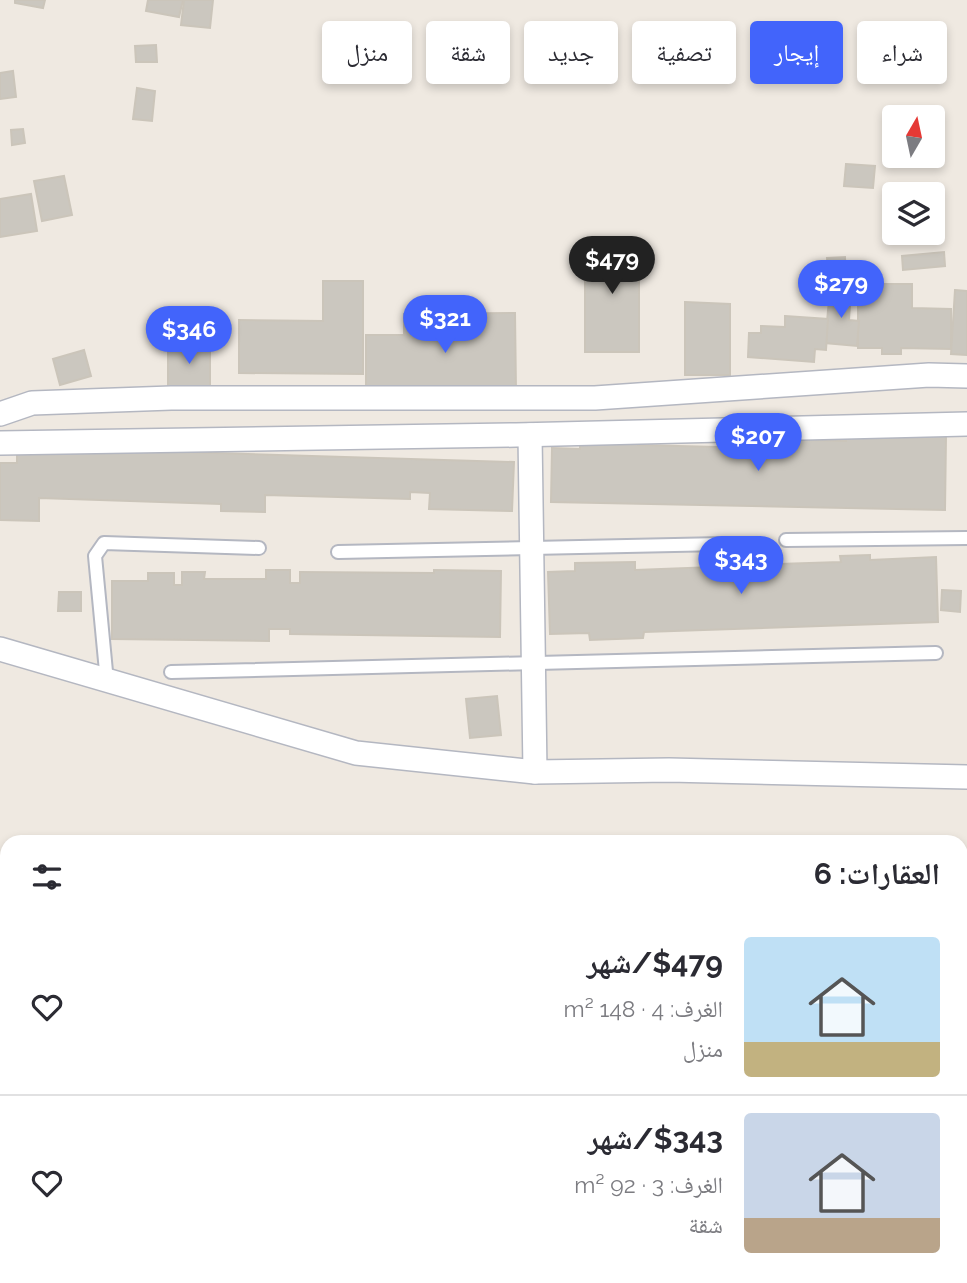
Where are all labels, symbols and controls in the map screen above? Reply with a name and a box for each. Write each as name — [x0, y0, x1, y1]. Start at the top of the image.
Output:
chip: منزل — [322, 21, 412, 84]
chip: شقة — [426, 21, 510, 84]
chip: جديد — [524, 21, 618, 84]
chip: تصفية — [632, 21, 736, 84]
chip: إيجار — [750, 21, 843, 84]
chip: شراء — [857, 21, 947, 84]
north arrow — [882, 105, 945, 168]
map controls — [882, 105, 945, 245]
button: layers — [882, 182, 945, 245]
pin: $479 — [571, 236, 653, 296]
text: $479 — [585, 245, 639, 272]
pin: $279 — [800, 260, 882, 320]
text: $279 — [814, 269, 868, 296]
pin: $321 — [404, 296, 486, 355]
text: $321 — [419, 304, 471, 331]
pin: $346 — [148, 306, 230, 366]
text: $346 — [162, 315, 216, 342]
pin: $207 — [717, 414, 799, 473]
text: $207 — [731, 422, 785, 449]
pin: $343 — [700, 536, 782, 596]
text: $343 — [714, 545, 768, 572]
text: العقارات: 6 — [814, 856, 940, 891]
icon: filters — [28, 858, 66, 896]
text: $479/شهر — [587, 945, 723, 980]
icon: home — [800, 965, 884, 1049]
icon: heart — [28, 988, 66, 1026]
text: الغرف: 4 · 148 m² — [564, 995, 723, 1022]
text: منزل — [683, 1035, 723, 1062]
text: $343/شهر — [588, 1121, 723, 1156]
icon: home — [800, 1141, 884, 1225]
icon: heart — [28, 1164, 66, 1202]
text: الغرف: 3 · 92 m² — [574, 1171, 723, 1198]
text: شقة — [689, 1211, 723, 1238]

